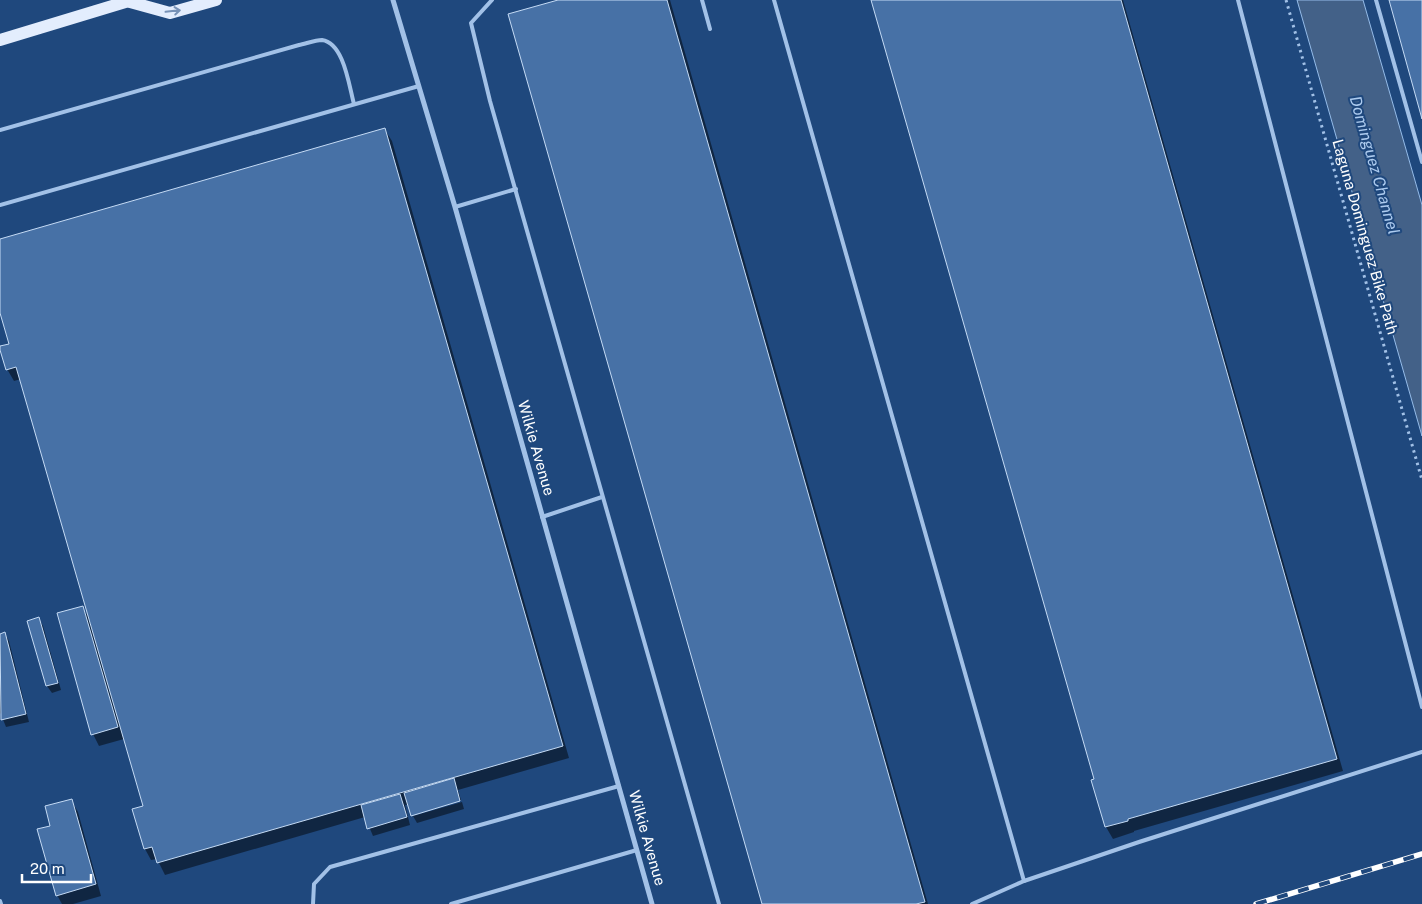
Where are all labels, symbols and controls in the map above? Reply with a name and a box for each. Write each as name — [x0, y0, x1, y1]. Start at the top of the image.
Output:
one-way arrow — [165, 6, 181, 16]
water label: Dominguez Channel — [1346, 94, 1403, 237]
street label: Laguna Dominguez Bike Path — [1329, 137, 1402, 336]
street label: Wilkie Avenue — [515, 398, 558, 497]
street label: Wilkie Avenue — [626, 788, 669, 887]
scale bar — [22, 852, 91, 884]
text: 20 m — [30, 860, 65, 877]

